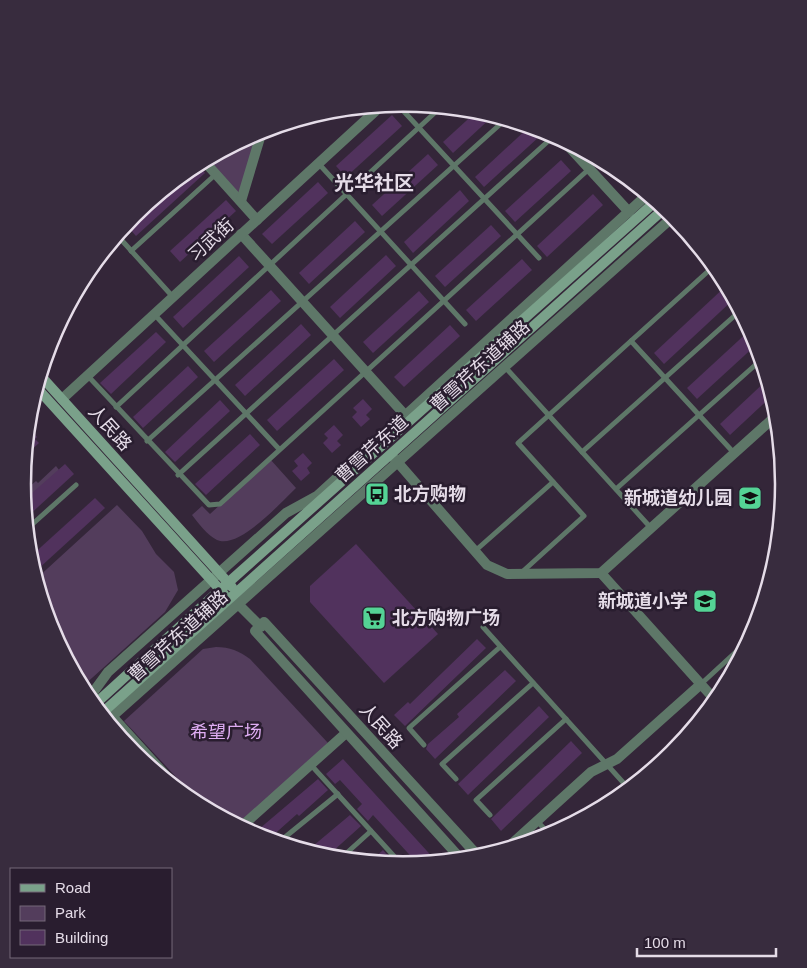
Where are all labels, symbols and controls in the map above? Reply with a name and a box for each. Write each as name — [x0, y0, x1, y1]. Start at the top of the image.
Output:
district label: 光华社区 — [334, 172, 414, 194]
street label: 习武街 — [184, 215, 238, 265]
street label: 曹雪芹东道辅路 — [426, 316, 534, 416]
street label: 人民路 — [85, 401, 135, 455]
street label: 曹雪芹东道 — [332, 411, 412, 487]
bus stop icon: 北方购物 — [364, 481, 390, 507]
place label: 北方购物 — [394, 484, 466, 504]
school or university icon: 新城道幼儿园 — [737, 485, 763, 511]
place label: 新城道幼儿园 — [624, 488, 732, 508]
street label: 曹雪芹东道辅路 — [124, 586, 232, 686]
school or university icon: 新城道小学 — [692, 588, 718, 614]
place label: 新城道小学 — [598, 591, 688, 611]
supermarket icon: 北方购物广场 — [361, 605, 387, 631]
place label: 北方购物广场 — [392, 608, 500, 628]
street label: 人民路 — [356, 699, 406, 753]
park label: 希望广场 — [190, 722, 262, 742]
legend — [10, 868, 172, 958]
text: Road — [55, 879, 91, 896]
text: Park — [55, 904, 86, 921]
scale bar — [637, 926, 776, 958]
text: Building — [55, 929, 108, 946]
text: 100 m — [644, 934, 686, 951]

